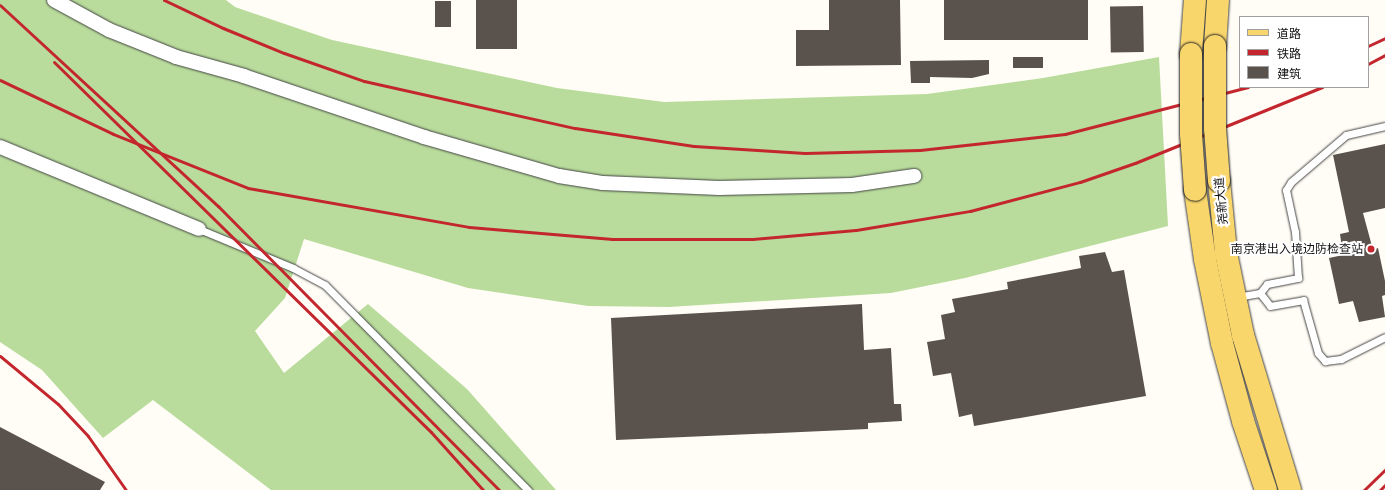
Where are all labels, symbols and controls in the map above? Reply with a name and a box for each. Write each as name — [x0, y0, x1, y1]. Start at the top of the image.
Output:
legend — [1239, 16, 1369, 88]
text: 道路 — [1277, 26, 1301, 41]
text: 铁路 — [1277, 46, 1301, 61]
text: 建筑 — [1277, 66, 1301, 81]
street label: 尧新大道 — [1212, 176, 1230, 226]
place label: 南京港出入境边防检查站 — [1231, 242, 1363, 256]
marker: 南京港出入境边防检查站 — [1366, 244, 1376, 254]

